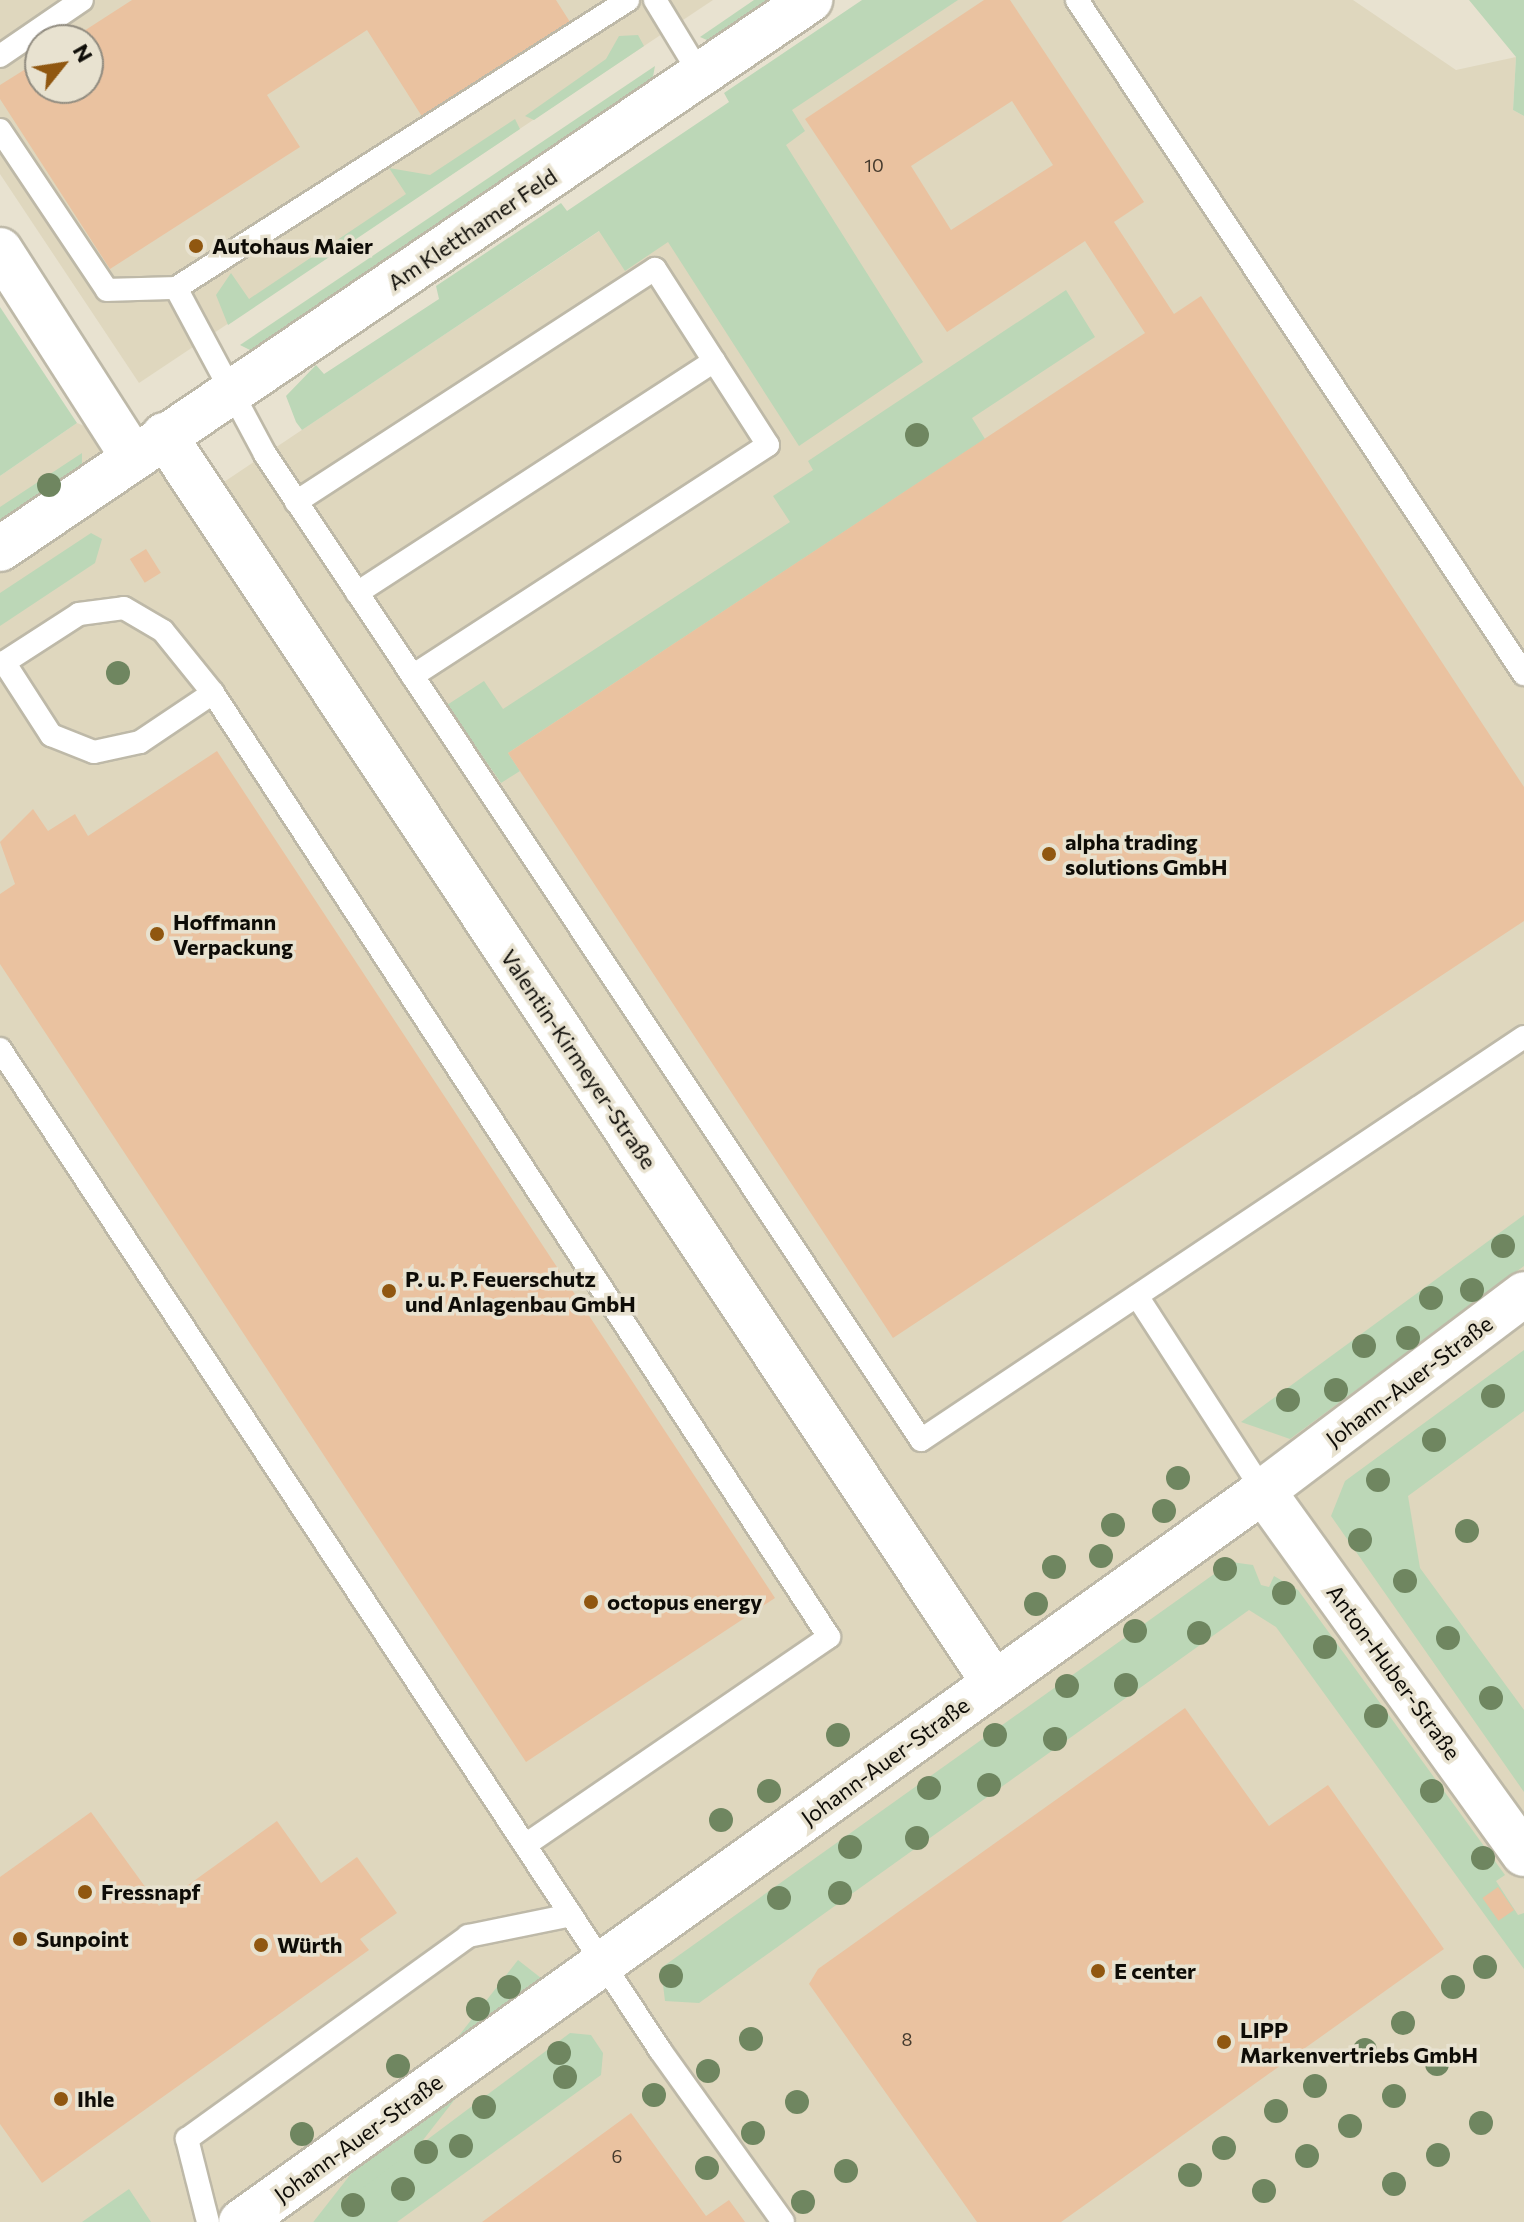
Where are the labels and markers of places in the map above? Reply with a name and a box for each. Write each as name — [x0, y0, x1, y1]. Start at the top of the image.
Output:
place label: Autohaus Maier — [212, 233, 373, 259]
marker: Autohaus Maier — [187, 237, 205, 255]
place label: alpha trading solutions GmbH — [1065, 828, 1227, 880]
marker: alpha trading solutions GmbH — [1040, 845, 1058, 863]
place label: Hoffmann Verpackung — [173, 908, 293, 960]
marker: Hoffmann Verpackung — [148, 925, 166, 943]
place label: P. u. P. Feuerschutz und Anlagenbau GmbH — [405, 1265, 636, 1316]
marker: P. u. P. Feuerschutz und Anlagenbau GmbH — [380, 1282, 398, 1300]
place label: octopus energy — [607, 1589, 762, 1615]
marker: octopus energy — [582, 1593, 600, 1611]
place label: Fressnapf — [101, 1879, 201, 1905]
marker: Fressnapf — [76, 1883, 94, 1901]
place label: Sunpoint — [36, 1926, 129, 1952]
marker: Sunpoint — [11, 1930, 29, 1948]
place label: Würth — [277, 1932, 343, 1958]
marker: Würth — [252, 1936, 270, 1954]
place label: E center — [1114, 1958, 1196, 1984]
marker: E center — [1089, 1962, 1107, 1980]
place label: LIPP Markenvertriebs GmbH — [1240, 2016, 1478, 2068]
marker: LIPP Markenvertriebs GmbH — [1215, 2033, 1233, 2051]
place label: Ihle — [77, 2086, 114, 2112]
marker: Ihle — [52, 2090, 70, 2108]

